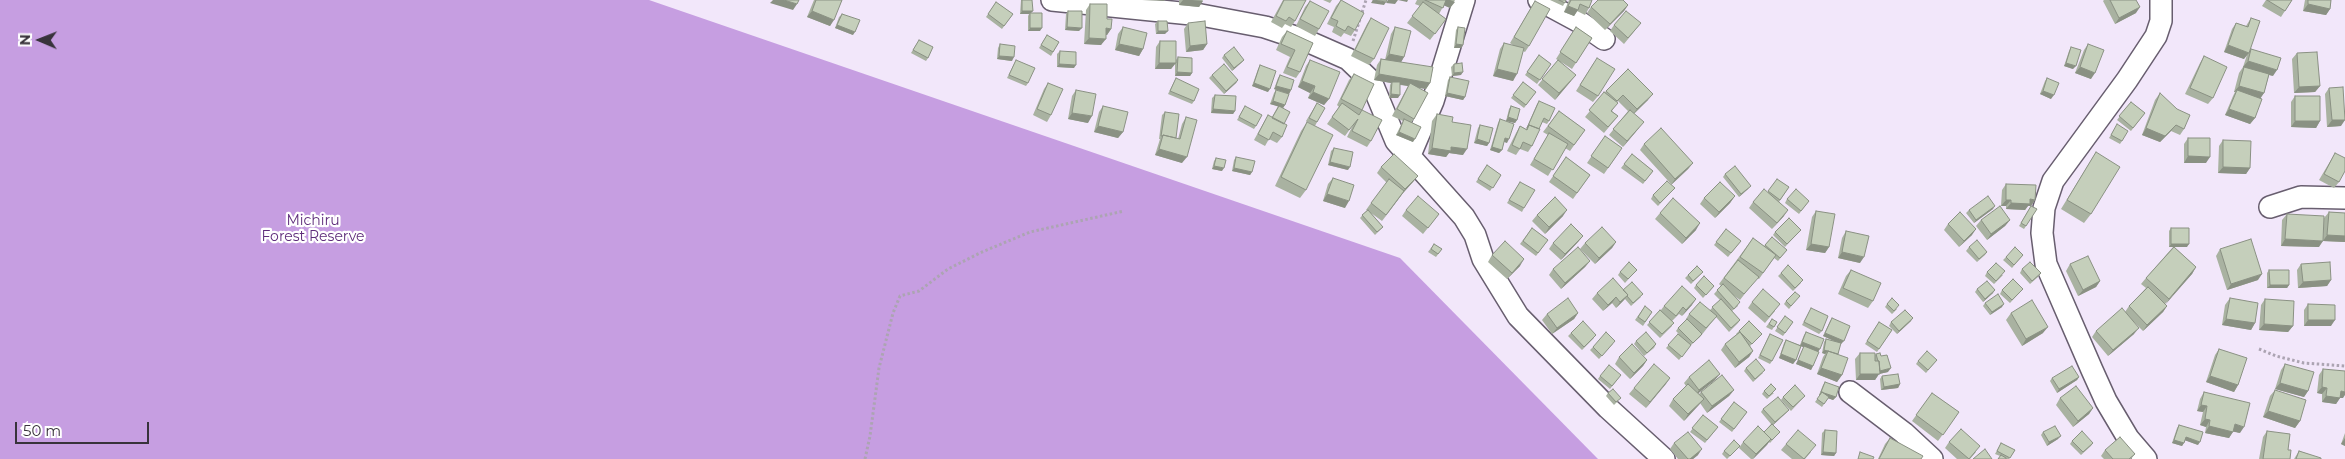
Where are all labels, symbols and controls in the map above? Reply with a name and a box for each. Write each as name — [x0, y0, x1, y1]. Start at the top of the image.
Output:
north arrow — [15, 15, 65, 65]
text: N — [16, 34, 34, 46]
park label: Michiru Forest Reserve — [262, 213, 364, 246]
scale bar — [18, 412, 151, 444]
text: 50 m — [23, 421, 61, 440]

